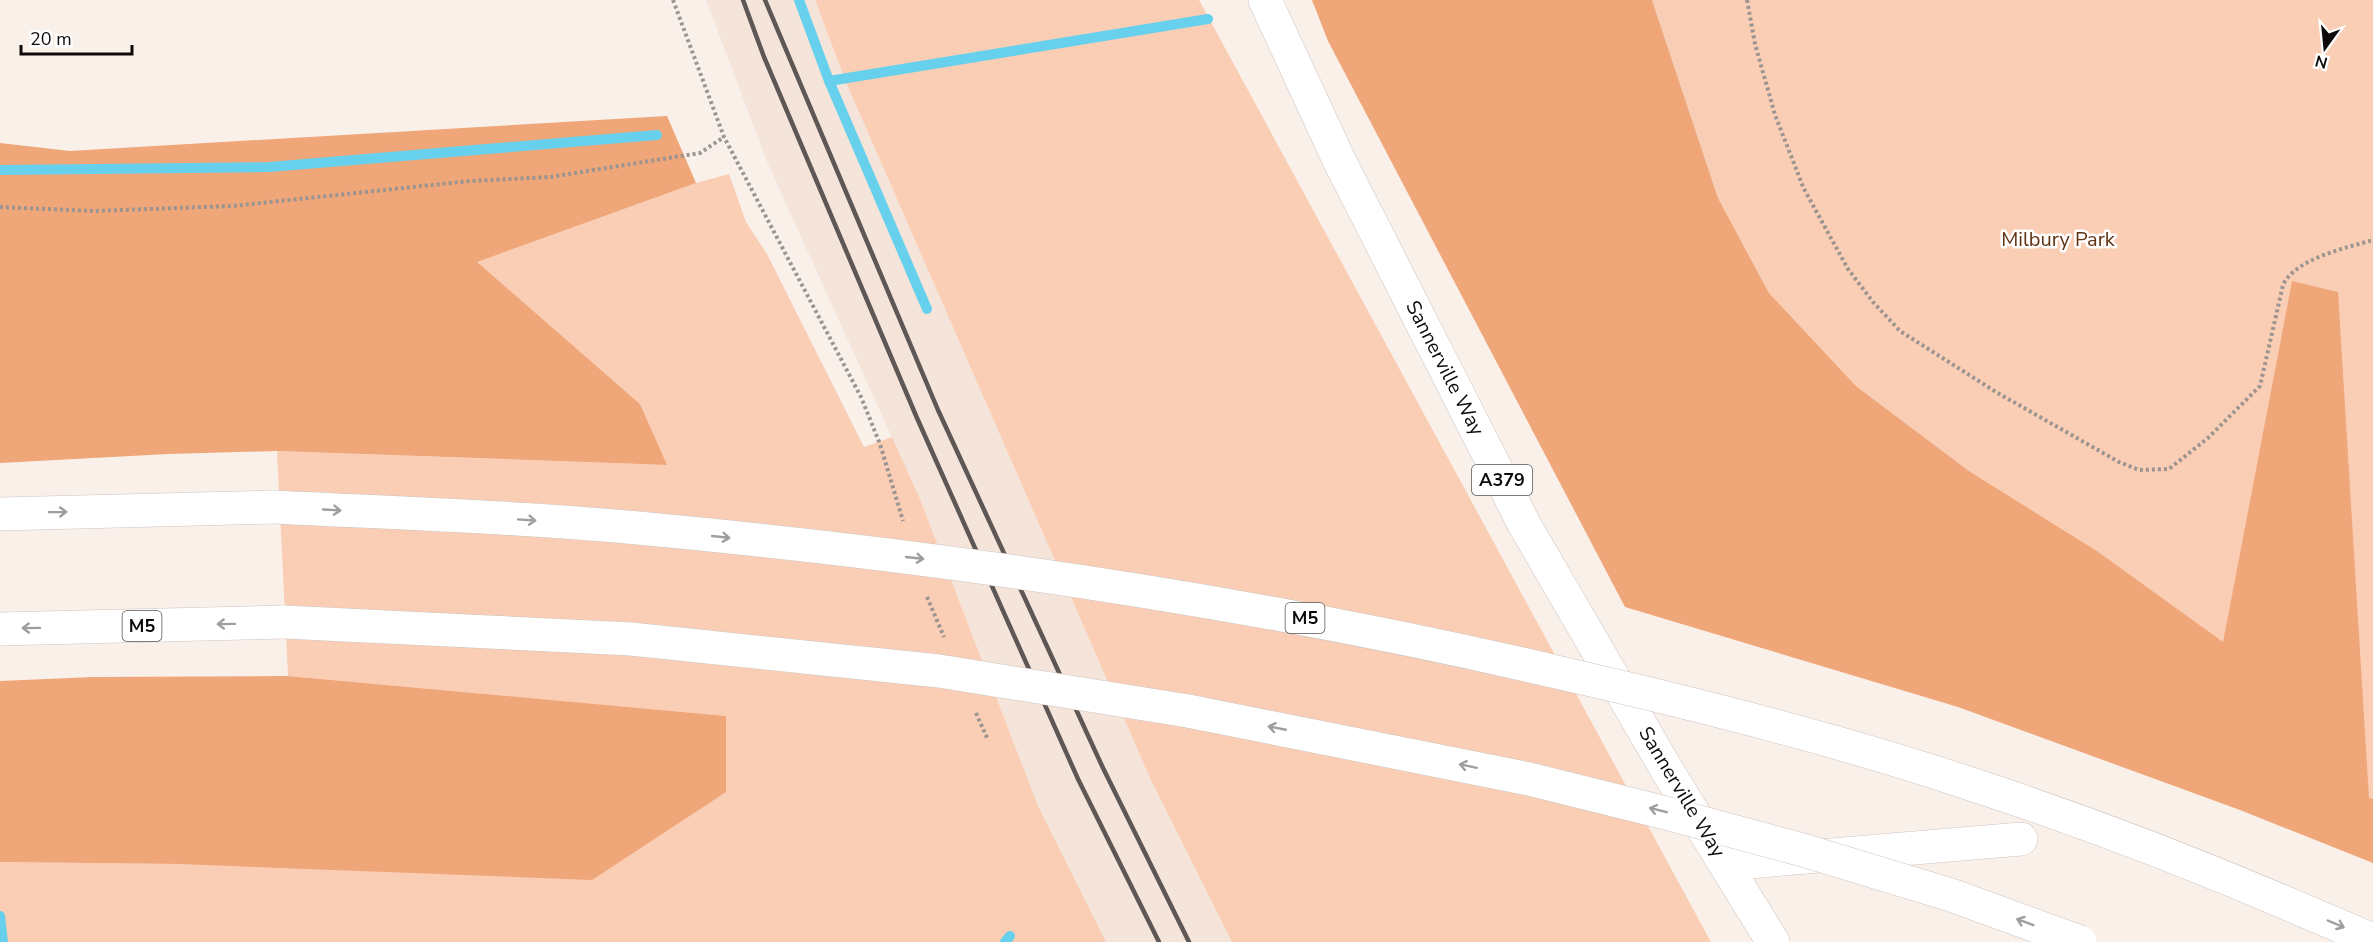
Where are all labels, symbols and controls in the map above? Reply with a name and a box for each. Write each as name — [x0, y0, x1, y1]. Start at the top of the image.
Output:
scale bar — [21, 18, 132, 56]
north arrow — [2295, 18, 2355, 78]
text: 20 m — [30, 27, 72, 51]
text: N — [2313, 49, 2330, 74]
park label: Milbury Park — [2001, 226, 2116, 253]
street label: Sannerville Way — [1399, 296, 1491, 441]
road number: A379 — [1472, 465, 1532, 495]
one-way arrow — [321, 504, 341, 515]
one-way arrow — [48, 507, 68, 518]
one-way arrow — [516, 514, 536, 525]
one-way arrow — [710, 532, 730, 543]
one-way arrow — [904, 553, 924, 564]
road number: M5 — [1286, 603, 1324, 633]
road number: M5 — [122, 611, 162, 641]
one-way arrow — [216, 618, 236, 630]
one-way arrow — [21, 623, 41, 634]
one-way arrow — [1267, 722, 1287, 733]
street label: Sannerville Way — [1632, 722, 1732, 863]
one-way arrow — [1458, 760, 1477, 772]
one-way arrow — [1648, 804, 1667, 816]
one-way arrow — [2016, 916, 2035, 927]
one-way arrow — [2327, 919, 2345, 930]

